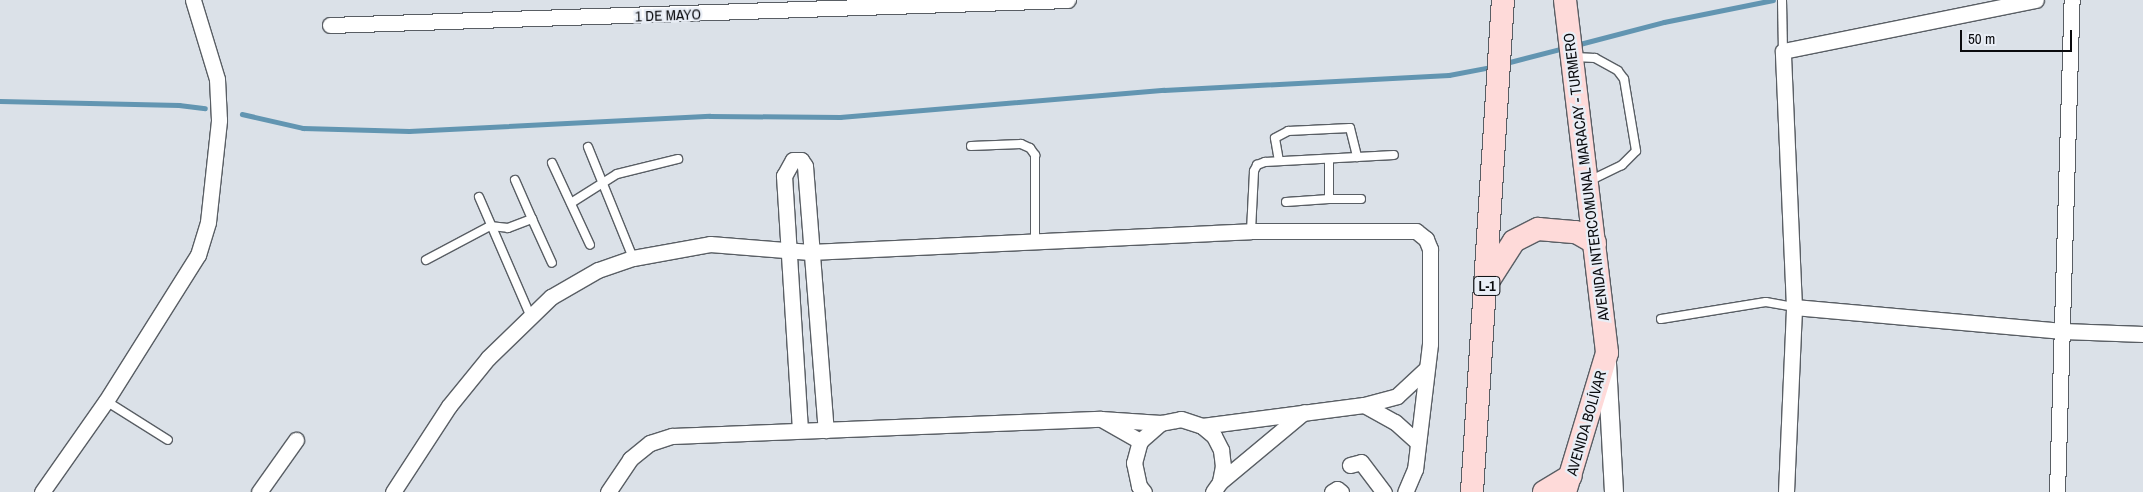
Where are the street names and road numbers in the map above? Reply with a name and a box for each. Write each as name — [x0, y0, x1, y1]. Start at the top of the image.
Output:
street label: 1 DE MAYO — [635, 5, 701, 25]
street label: AVENIDA INTERCOMUNAL MARACAY - TURMERO — [1559, 31, 1613, 323]
road number: L-1 — [1473, 274, 1501, 298]
street label: AVENIDA BOLÍVAR — [1562, 368, 1610, 478]

